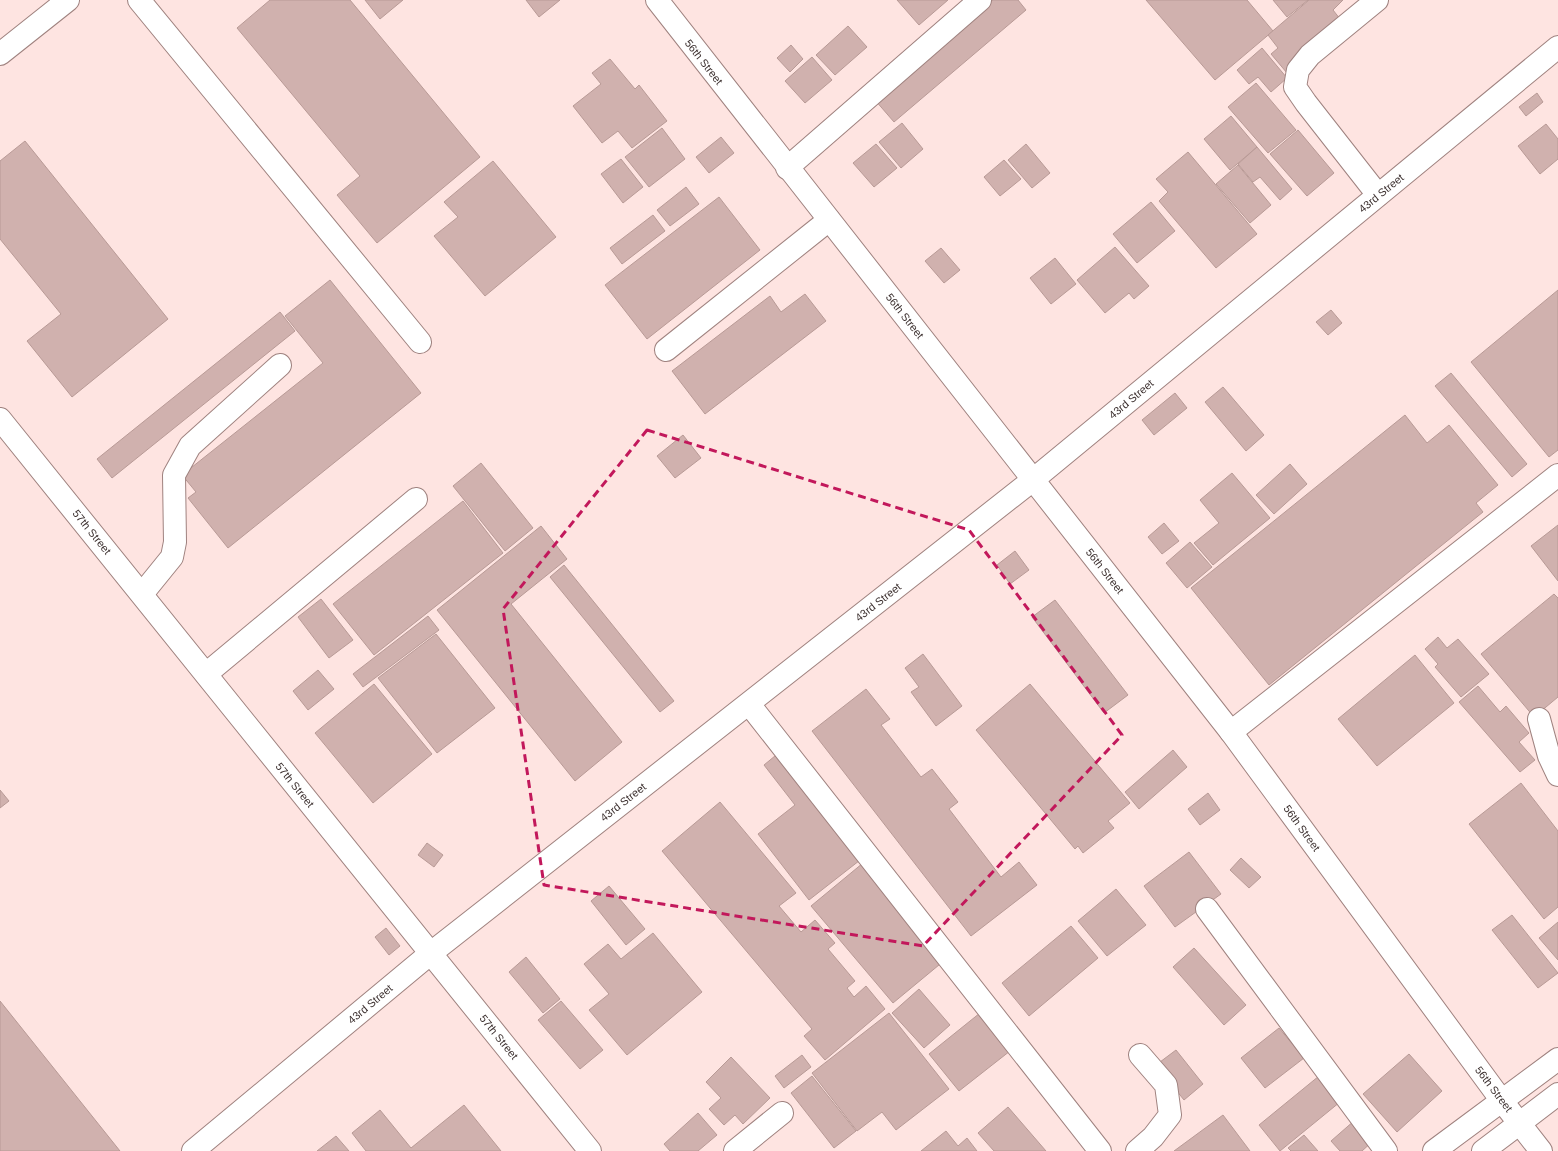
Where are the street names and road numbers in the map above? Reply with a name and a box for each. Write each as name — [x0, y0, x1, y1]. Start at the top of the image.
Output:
street label: 56th Street — [683, 37, 725, 87]
street label: 43rd Street — [1356, 171, 1406, 215]
street label: 56th Street — [884, 291, 926, 341]
street label: 43rd Street — [1106, 377, 1156, 421]
street label: 57th Street — [70, 507, 114, 557]
street label: 56th Street — [1084, 546, 1126, 596]
street label: 43rd Street — [853, 581, 903, 623]
street label: 57th Street — [273, 760, 317, 810]
street label: 43rd Street — [598, 781, 648, 823]
street label: 56th Street — [1281, 803, 1323, 853]
street label: 43rd Street — [345, 982, 395, 1026]
street label: 57th Street — [477, 1012, 521, 1062]
street label: 56th Street — [1473, 1064, 1515, 1114]

